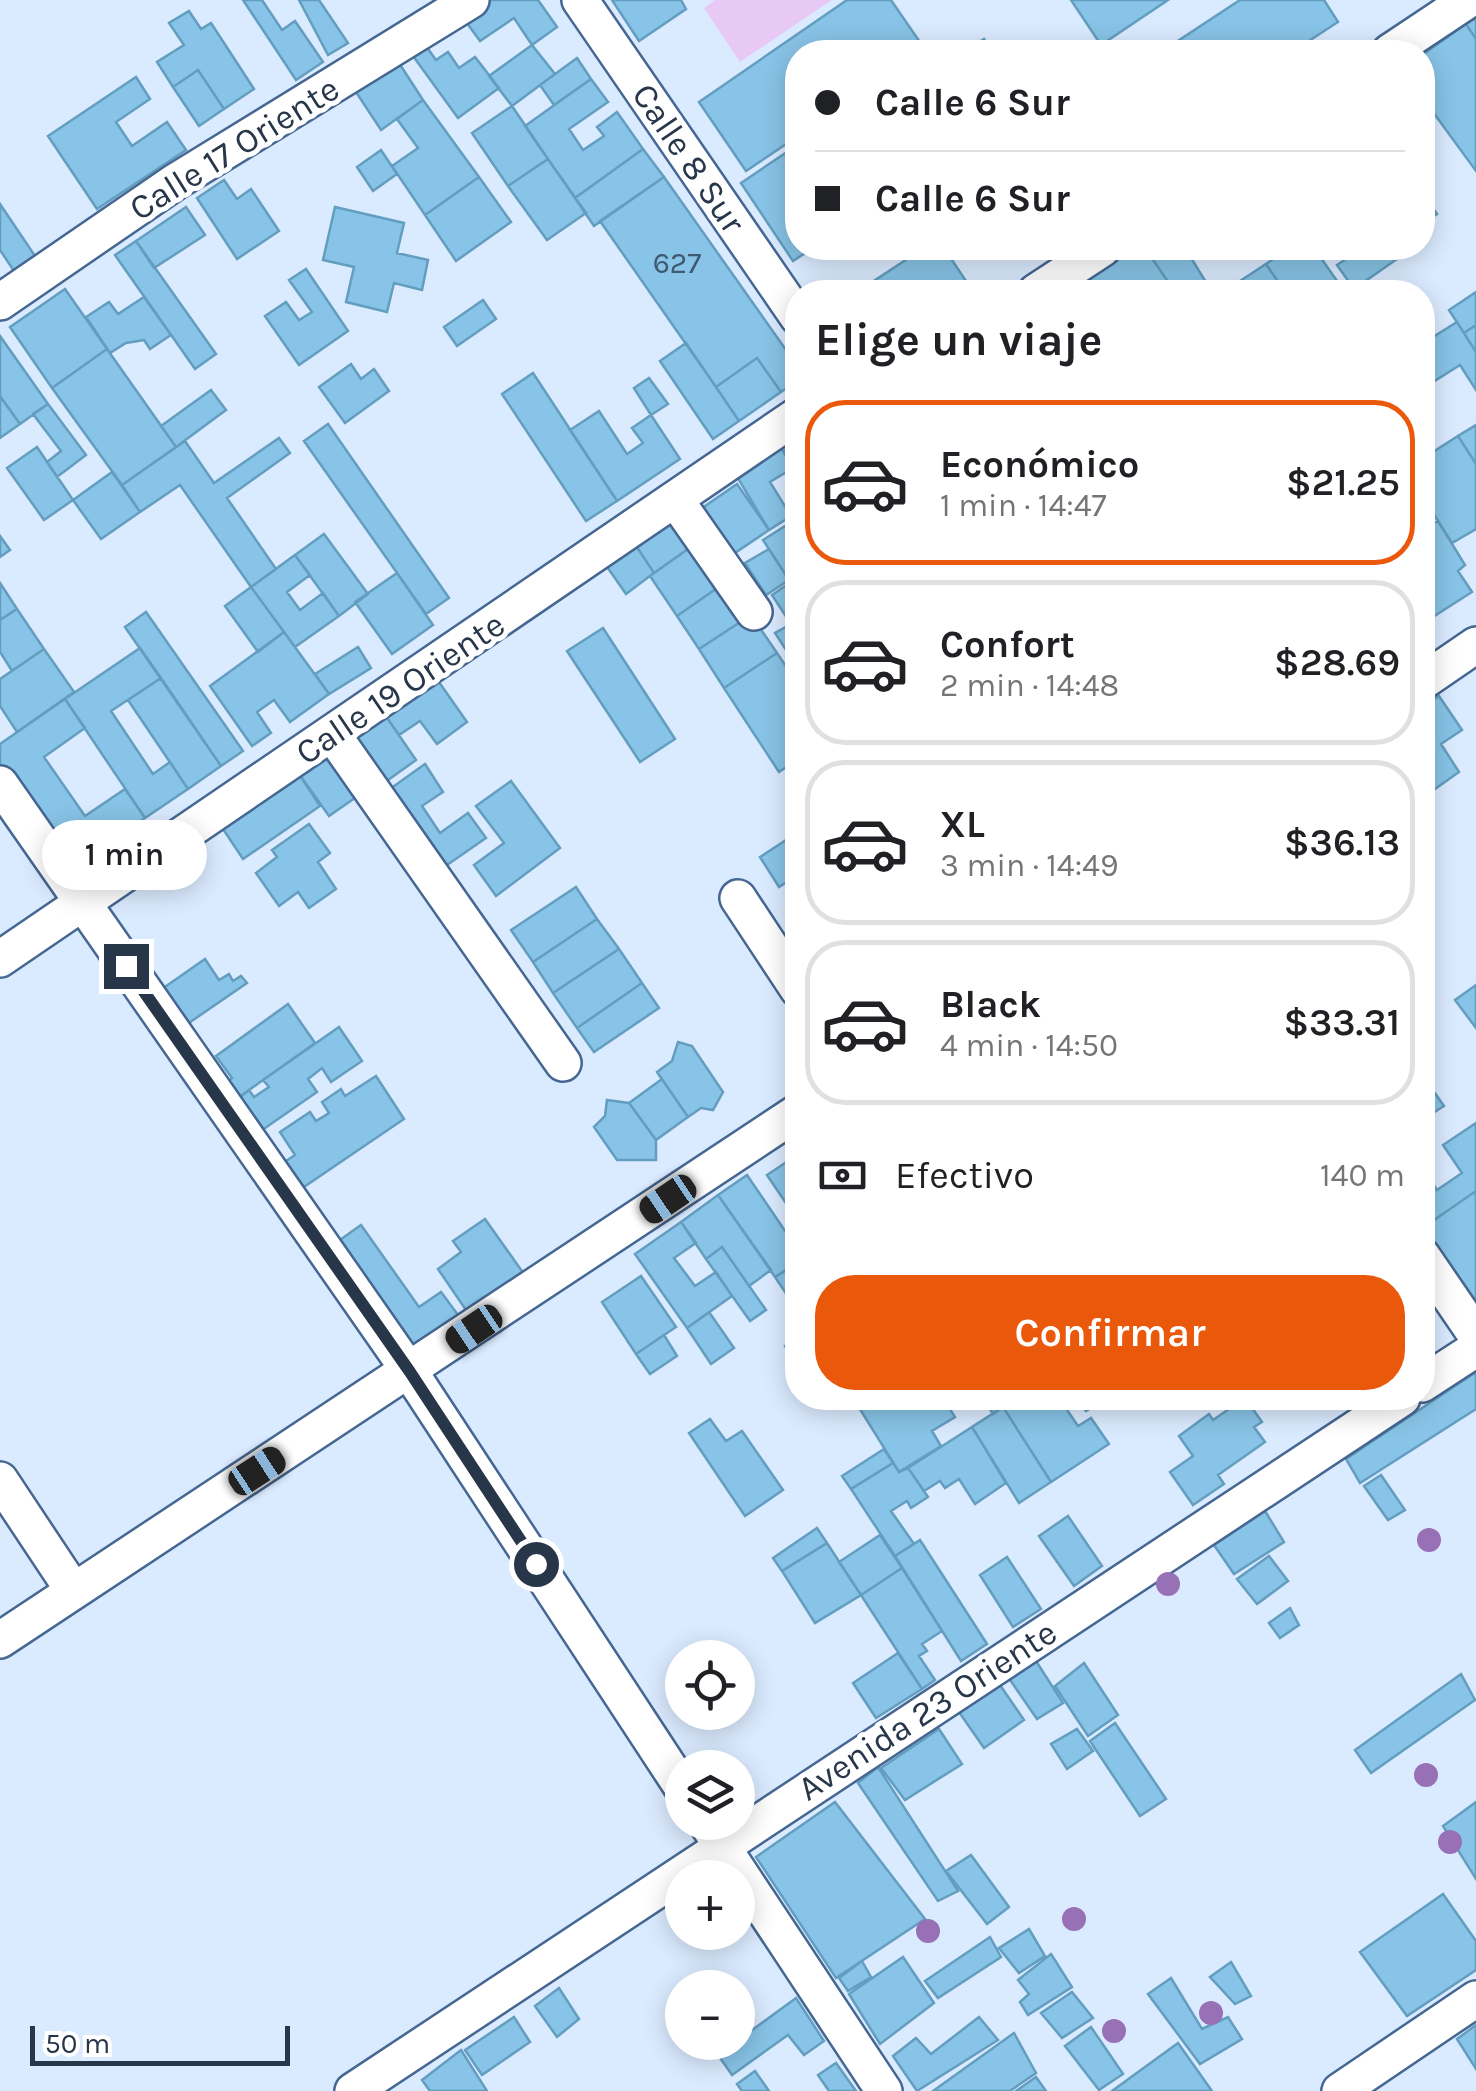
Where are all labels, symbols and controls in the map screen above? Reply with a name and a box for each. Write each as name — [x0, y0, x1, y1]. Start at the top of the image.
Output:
street label: Calle 17 Oriente — [122, 68, 346, 229]
street label: Calle 8 Sur — [624, 76, 754, 241]
text: Calle 6 Sur — [875, 80, 1070, 125]
text: Calle 6 Sur — [875, 176, 1070, 221]
house number: 627 — [653, 245, 701, 281]
text: Elige un viaje — [815, 314, 1102, 366]
icon: car — [820, 438, 910, 528]
text: Económico — [940, 442, 1139, 487]
text: $21.25 — [1286, 460, 1400, 505]
text: 1 min · 14:47 — [940, 487, 1107, 524]
street label: Calle 19 Oriente — [288, 604, 512, 773]
icon: car — [820, 618, 910, 708]
text: Confort — [940, 622, 1075, 667]
text: $28.69 — [1274, 640, 1400, 685]
text: 2 min · 14:48 — [940, 667, 1119, 704]
icon: car — [820, 798, 910, 888]
text: XL — [940, 802, 985, 847]
text: $36.13 — [1284, 820, 1400, 865]
callout: 1 min — [44, 821, 208, 891]
text: 1 min — [85, 836, 164, 873]
text: 3 min · 14:49 — [940, 847, 1118, 884]
route end — [104, 944, 149, 989]
icon: car — [820, 978, 910, 1068]
text: Black — [940, 982, 1041, 1027]
text: $33.31 — [1283, 1000, 1400, 1045]
text: 4 min · 14:50 — [940, 1027, 1118, 1064]
icon: cash — [815, 1148, 870, 1203]
text: Efectivo — [895, 1153, 1034, 1198]
text: 140 m — [1320, 1157, 1405, 1194]
car — [635, 1170, 701, 1228]
button: Confirmar — [815, 1275, 1405, 1390]
car — [441, 1300, 507, 1358]
car — [224, 1442, 290, 1500]
route start — [514, 1542, 559, 1587]
street label: Avenida 23 Oriente — [790, 1612, 1064, 1809]
map controls — [665, 1640, 755, 2060]
button: locate — [665, 1640, 755, 1730]
button: layers — [665, 1750, 755, 1840]
button: + — [665, 1860, 755, 1950]
button: − — [665, 1970, 755, 2060]
scale bar — [30, 2021, 290, 2066]
text: 50 m — [45, 2027, 110, 2060]

